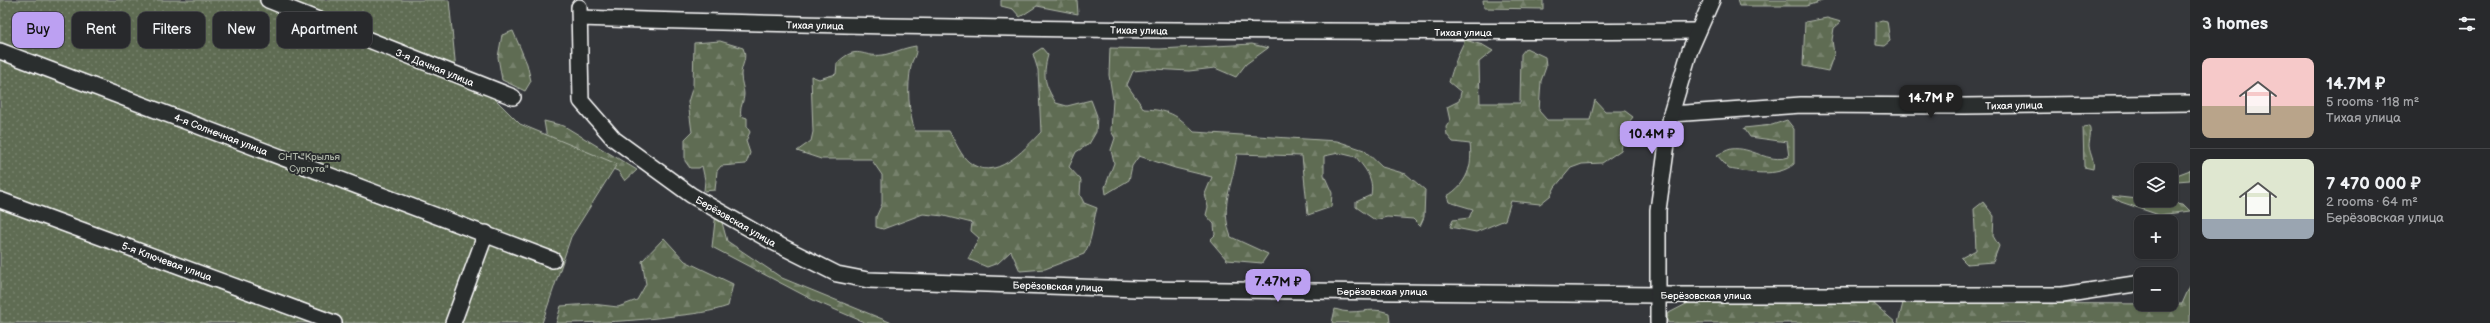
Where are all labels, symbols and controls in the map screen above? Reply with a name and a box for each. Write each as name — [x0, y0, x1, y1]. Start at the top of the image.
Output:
chip: Buy — [12, 12, 64, 48]
chip: Rent — [72, 12, 130, 48]
chip: Filters — [138, 12, 205, 48]
chip: New — [213, 12, 269, 48]
chip: Apartment — [277, 12, 372, 48]
icon: filters — [2456, 13, 2478, 35]
text: 3 homes — [2202, 14, 2268, 34]
street label: Тихая улица — [786, 19, 844, 33]
street label: Тихая улица — [1110, 24, 1168, 38]
street label: Тихая улица — [1434, 27, 1492, 39]
street label: 3-я Дачная улица — [394, 47, 476, 89]
icon: home — [2234, 74, 2282, 122]
text: 14.7M ₽ — [2326, 74, 2385, 94]
pin: 14.7M ₽ — [1894, 85, 1968, 119]
text: 14.7M ₽ — [1908, 90, 1954, 106]
text: 5 rooms · 118 m² — [2326, 94, 2419, 110]
street label: Тихая улица — [1985, 99, 2043, 113]
text: Тихая улица — [2326, 110, 2401, 126]
street label: 4-я Солнечная улица — [172, 112, 269, 158]
pin: 10.4M ₽ — [1615, 121, 1689, 155]
text: 10.4M ₽ — [1629, 126, 1675, 142]
park label: CНТ "Крылья Сургута" — [278, 151, 341, 175]
map controls — [2134, 163, 2178, 311]
button: layers — [2134, 163, 2178, 207]
text: 7 470 000 ₽ — [2326, 174, 2421, 194]
icon: home — [2234, 175, 2282, 223]
street label: Берёзовская улица — [693, 194, 778, 250]
text: 2 rooms · 64 m² — [2326, 194, 2418, 210]
text: Берёзовская улица — [2326, 210, 2444, 226]
button: + — [2134, 215, 2178, 259]
street label: 5-я Ключевая улица — [120, 240, 213, 284]
button: − — [2134, 267, 2178, 311]
pin: 7.47M ₽ — [1241, 269, 1315, 303]
text: 7.47M ₽ — [1254, 274, 1302, 290]
street label: Берёзовская улица — [1012, 279, 1104, 295]
street label: Берёзовская улица — [1337, 286, 1427, 298]
street label: Берёзовская улица — [1661, 290, 1751, 302]

